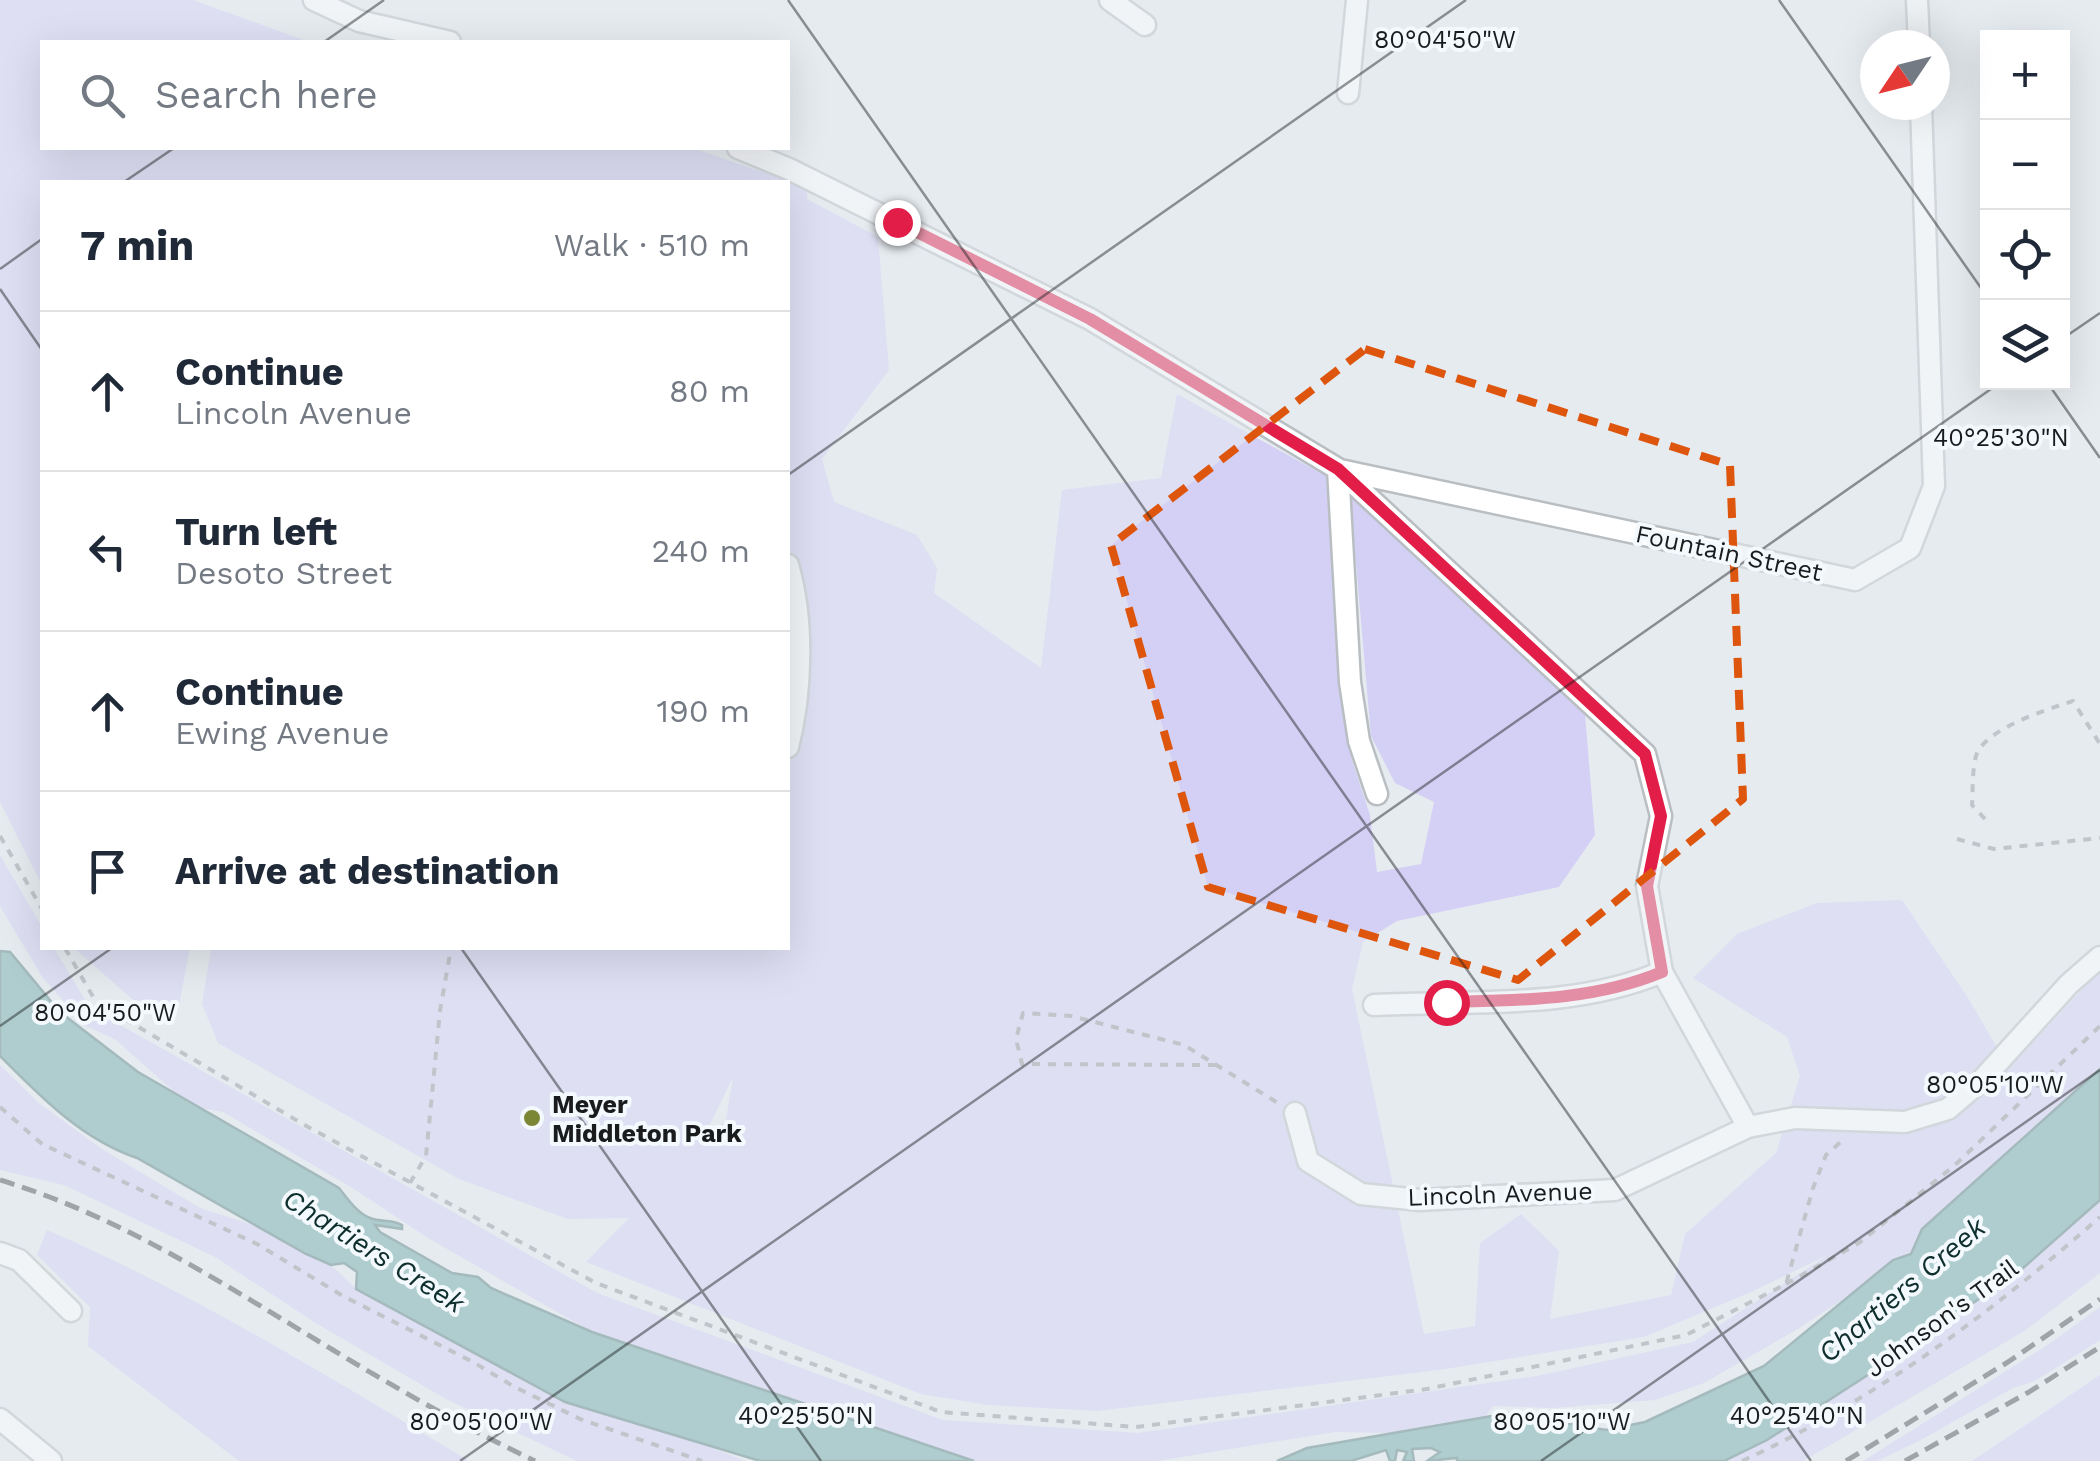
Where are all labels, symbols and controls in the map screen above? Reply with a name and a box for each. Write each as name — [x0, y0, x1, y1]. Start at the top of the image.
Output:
text: 80°04'50"W — [1374, 25, 1516, 54]
north arrow — [1860, 30, 1950, 120]
map controls — [1980, 30, 2070, 390]
button: + — [1980, 30, 2070, 120]
search box — [40, 40, 790, 150]
icon: search — [75, 68, 130, 123]
text: Search here — [155, 73, 378, 117]
button: − — [1980, 120, 2070, 210]
route end — [875, 200, 921, 246]
button: locate — [1980, 210, 2070, 300]
text: 7 min — [80, 221, 194, 270]
text: Walk · 510 m — [554, 226, 750, 264]
button: layers — [1980, 300, 2070, 390]
text: Continue — [175, 350, 344, 394]
icon: ahead — [80, 364, 135, 419]
text: 80 m — [669, 372, 750, 410]
text: Lincoln Avenue — [175, 394, 412, 432]
text: 40°25'30"N — [1933, 423, 2069, 452]
text: Turn left — [175, 510, 337, 554]
street label: Fountain Street — [1633, 519, 1826, 587]
icon: left — [80, 524, 135, 579]
text: 240 m — [651, 532, 750, 570]
text: Desoto Street — [175, 554, 392, 592]
text: Continue — [175, 670, 344, 714]
icon: ahead — [80, 684, 135, 739]
text: 190 m — [656, 692, 750, 730]
text: Ewing Avenue — [175, 714, 389, 752]
icon: arrive — [80, 844, 135, 899]
text: Arrive at destination — [175, 849, 560, 893]
route start — [1424, 980, 1470, 1026]
text: 80°04'50"W — [34, 998, 176, 1027]
text: 80°05'10"W — [1926, 1070, 2064, 1099]
place label: Meyer Middleton Park — [552, 1090, 742, 1148]
marker: Meyer Middleton Park — [521, 1107, 543, 1129]
street label: Lincoln Avenue — [1407, 1176, 1593, 1212]
water label: Chartiers Creek — [277, 1182, 471, 1320]
water label: Chartiers Creek — [1812, 1210, 1993, 1369]
street label: Johnson's Trail — [1860, 1253, 2024, 1383]
text: 40°25'50"N — [738, 1401, 874, 1430]
text: 40°25'40"N — [1730, 1401, 1864, 1430]
text: 80°05'00"W — [409, 1407, 553, 1436]
text: 80°05'10"W — [1493, 1407, 1631, 1436]

